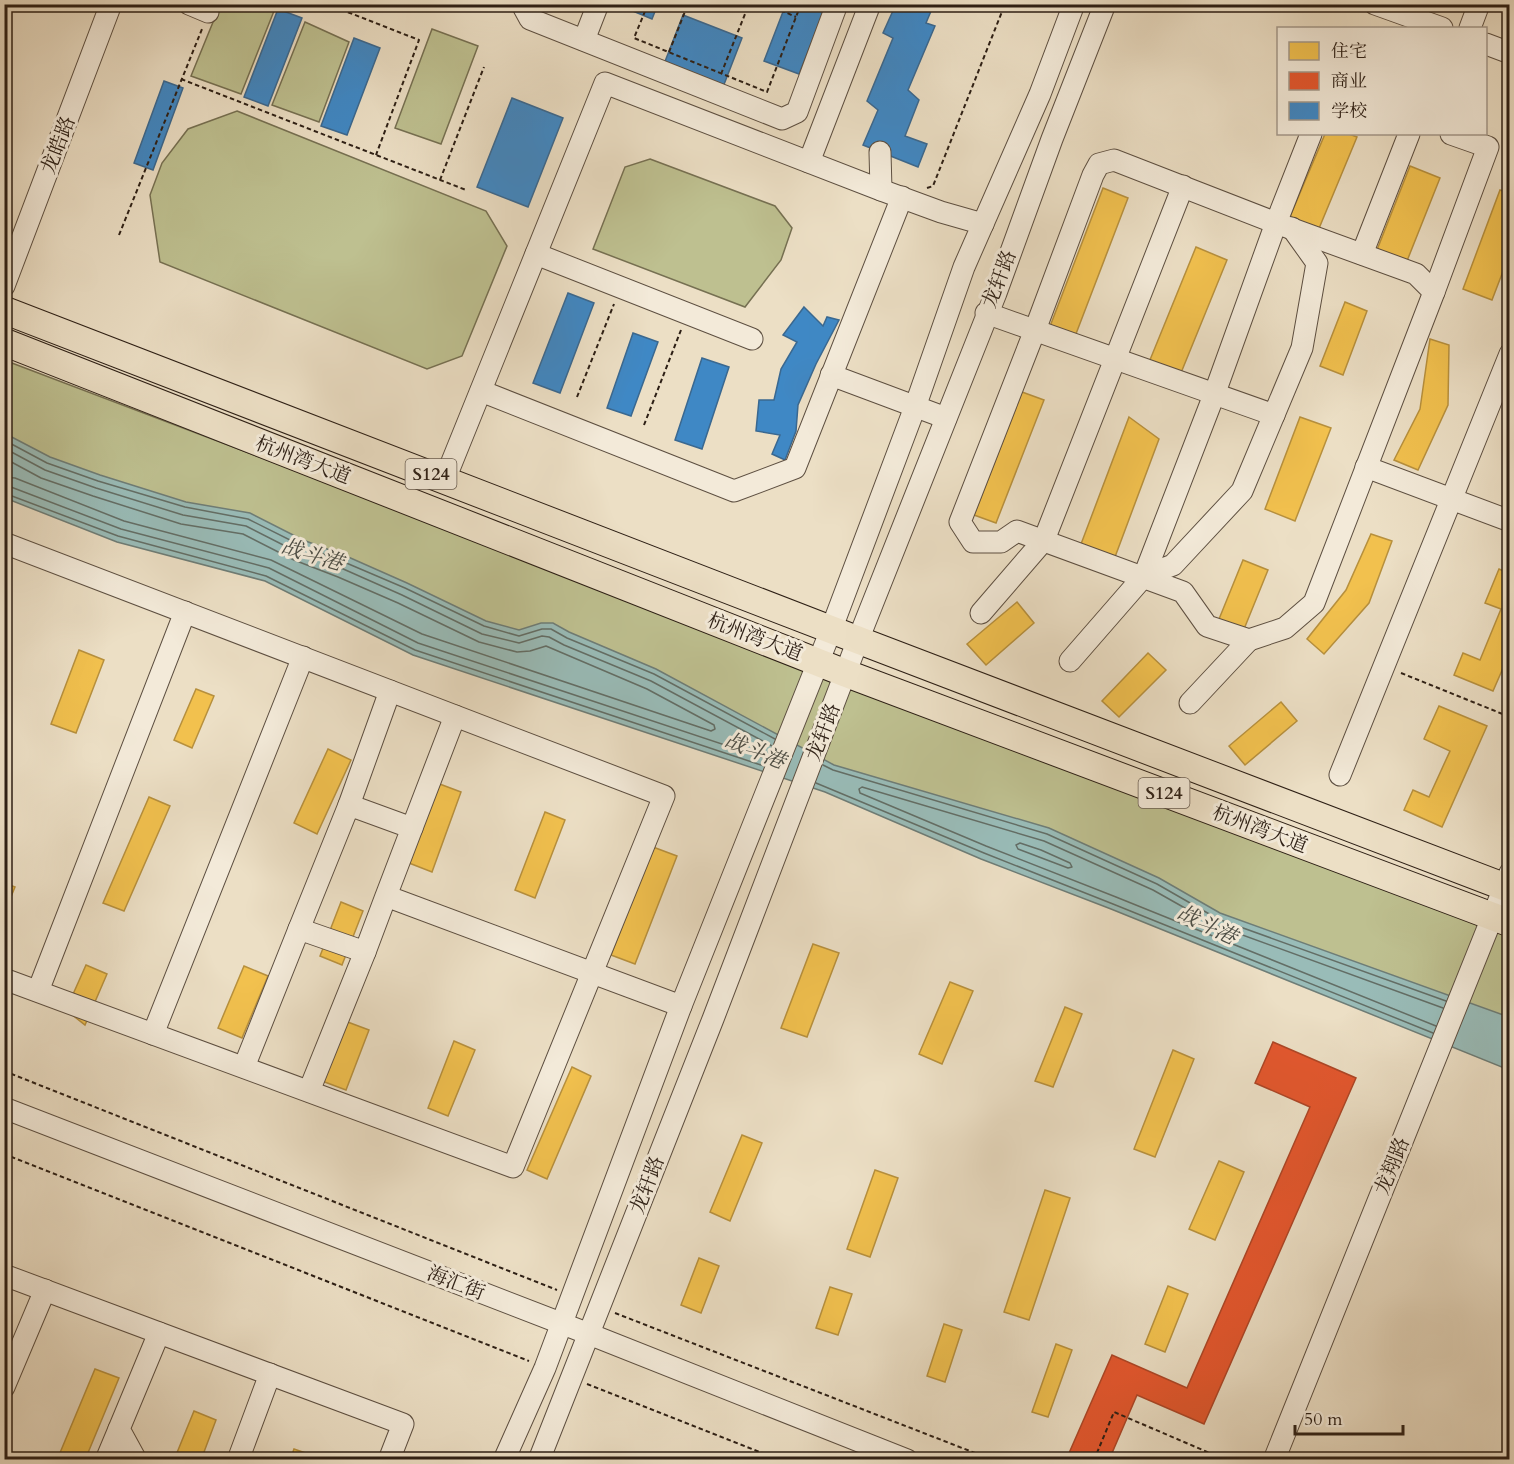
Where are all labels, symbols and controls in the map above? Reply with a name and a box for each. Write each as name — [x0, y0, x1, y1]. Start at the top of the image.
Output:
legend — [1277, 27, 1487, 135]
text: 住宅 — [1331, 39, 1367, 64]
text: 商业 — [1331, 69, 1367, 94]
text: 学校 — [1331, 99, 1367, 124]
street label: 龙皓路 — [35, 112, 81, 178]
street label: 龙轩路 — [976, 246, 1022, 312]
street label: 杭州湾大道 — [251, 429, 355, 491]
road number: S124 — [406, 459, 456, 489]
water label: 战斗港 — [278, 532, 349, 579]
street label: 杭州湾大道 — [703, 606, 807, 668]
street label: 龙轩路 — [800, 699, 846, 765]
water label: 战斗港 — [720, 726, 792, 777]
road number: S124 — [1138, 778, 1190, 808]
street label: 杭州湾大道 — [1208, 798, 1312, 860]
water label: 战斗港 — [1172, 898, 1244, 953]
street label: 龙翔路 — [1368, 1133, 1416, 1199]
street label: 龙轩路 — [624, 1152, 670, 1218]
street label: 海汇街 — [423, 1260, 489, 1306]
scale bar — [1295, 1398, 1403, 1436]
text: 50 m — [1304, 1407, 1343, 1432]

